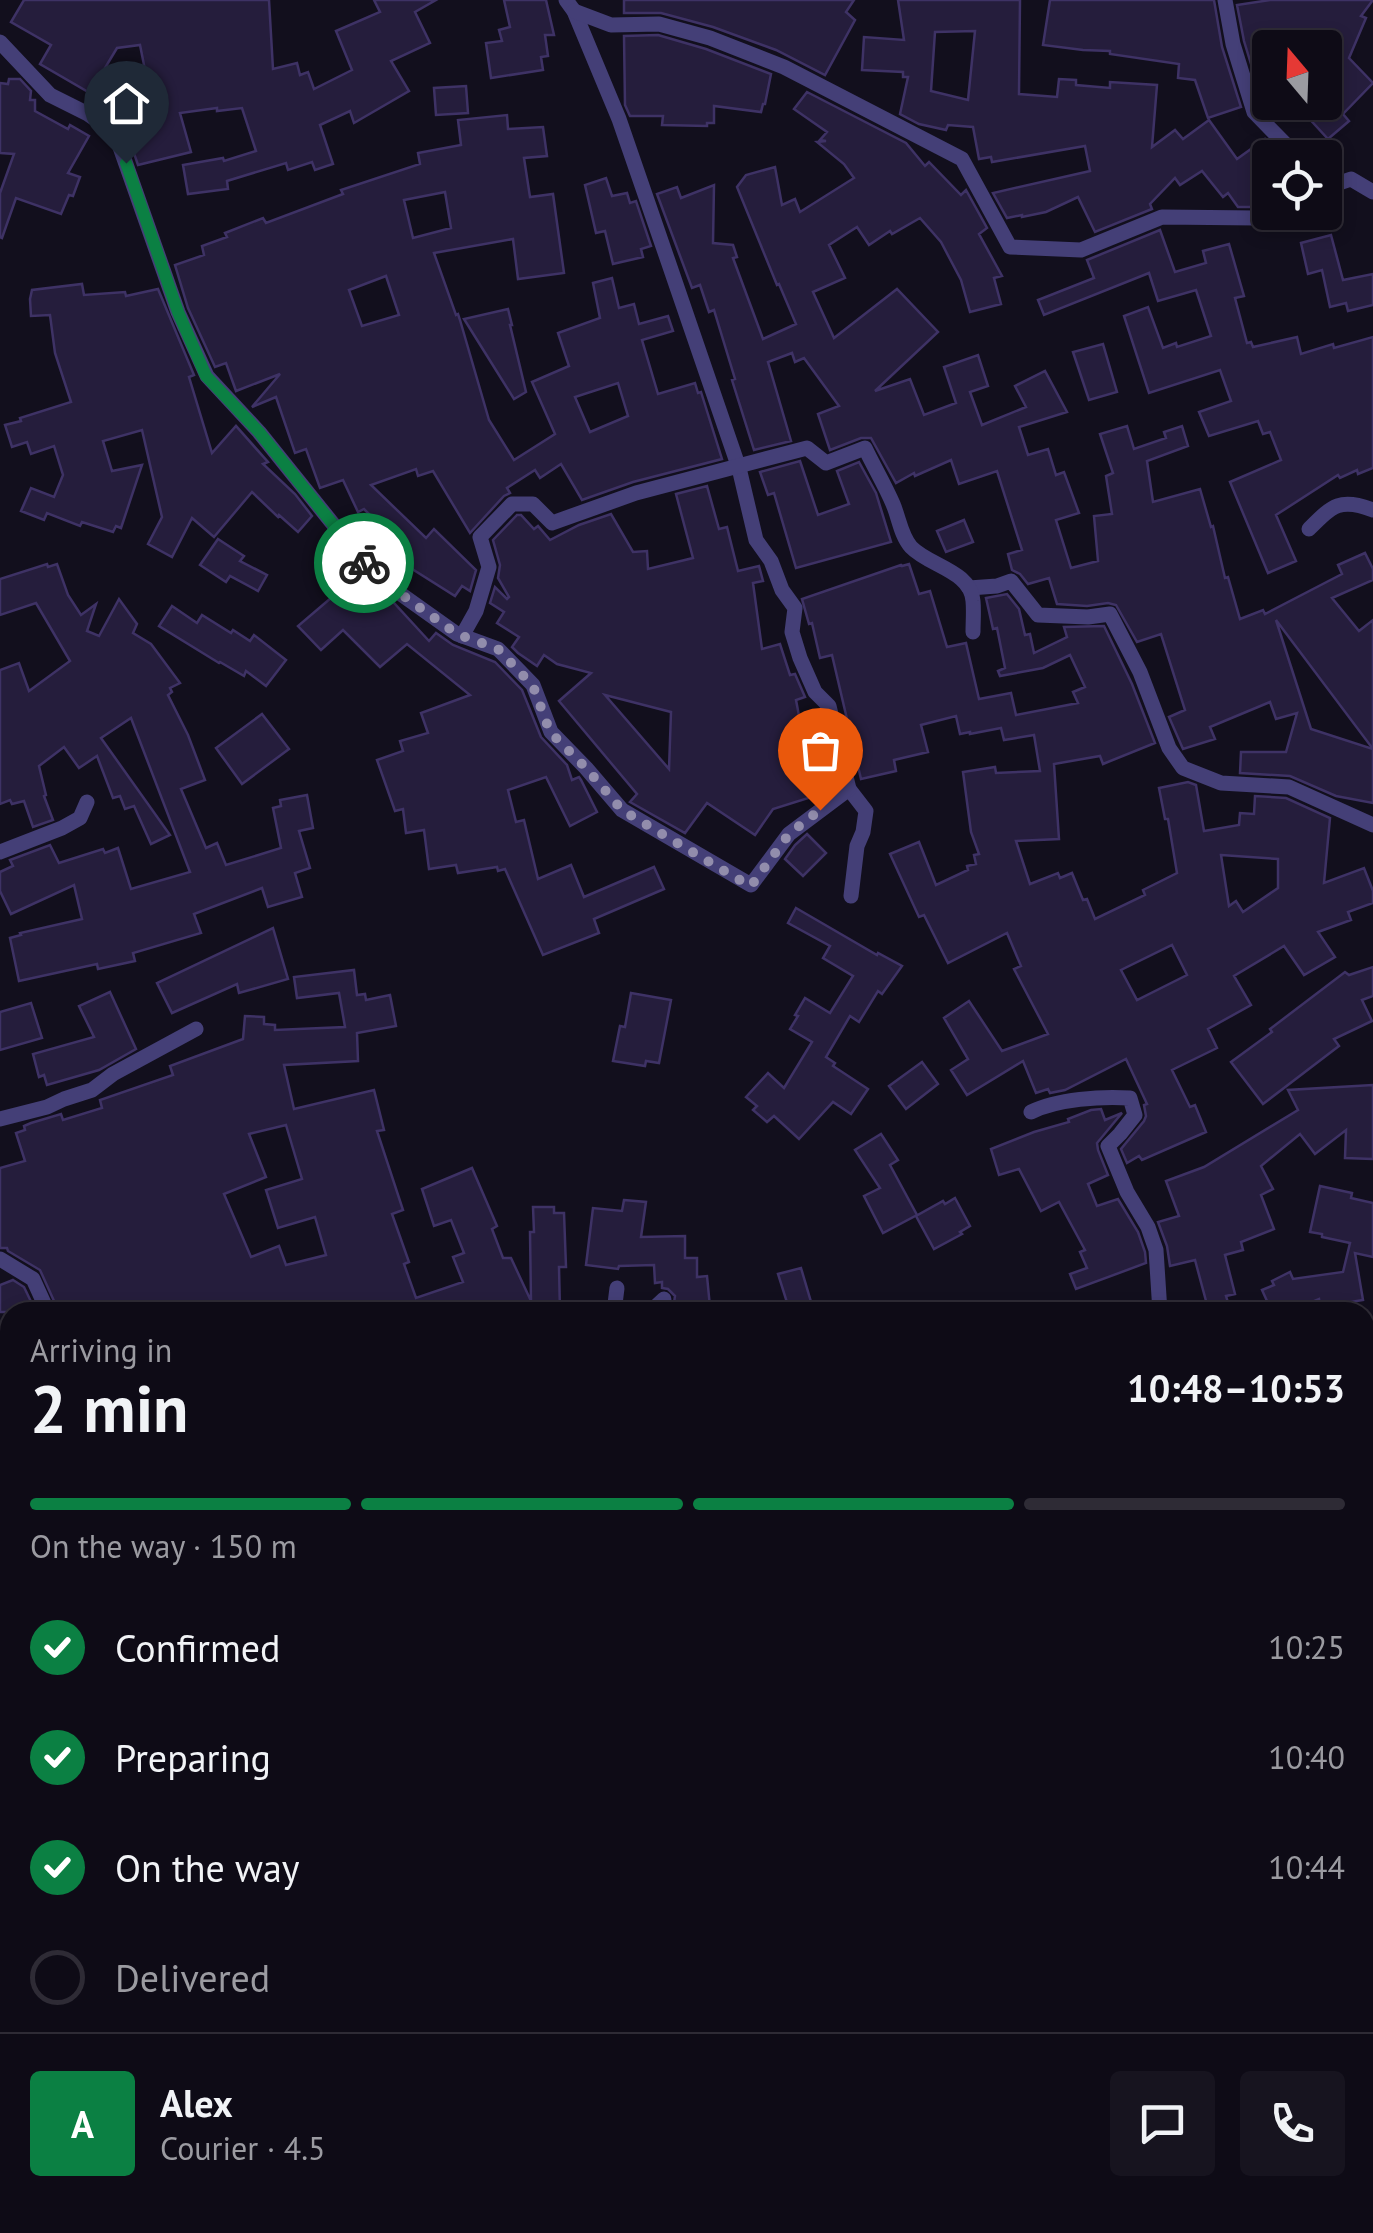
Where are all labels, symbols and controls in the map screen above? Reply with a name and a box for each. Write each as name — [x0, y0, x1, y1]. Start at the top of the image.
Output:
north arrow — [1252, 30, 1342, 120]
map controls — [1252, 30, 1342, 230]
pin — [84, 61, 169, 164]
icon: home — [99, 76, 154, 131]
button: locate — [1252, 140, 1342, 230]
courier — [314, 513, 414, 613]
icon: bike — [337, 536, 392, 591]
pin — [778, 708, 863, 811]
icon: bag — [793, 723, 848, 778]
text: Arriving in — [30, 1329, 172, 1371]
text: 10:48–10:53 — [1127, 1363, 1345, 1412]
text: 2 min — [30, 1366, 189, 1450]
text: On the way · 150 m — [30, 1525, 297, 1567]
icon: check — [30, 1620, 85, 1675]
text: Confirmed — [115, 1623, 281, 1672]
text: 10:25 — [1268, 1626, 1345, 1668]
icon: check — [30, 1730, 85, 1785]
text: Preparing — [115, 1733, 271, 1782]
text: 10:40 — [1268, 1736, 1345, 1778]
icon: check — [30, 1840, 85, 1895]
text: On the way — [115, 1843, 300, 1892]
text: 10:44 — [1268, 1846, 1345, 1888]
text: Delivered — [115, 1953, 270, 2002]
button: chat — [1110, 2071, 1215, 2176]
button: phone — [1240, 2071, 1345, 2176]
text: Alex — [160, 2078, 233, 2127]
text: A — [71, 2099, 94, 2148]
text: Courier · 4.5 — [160, 2127, 326, 2169]

